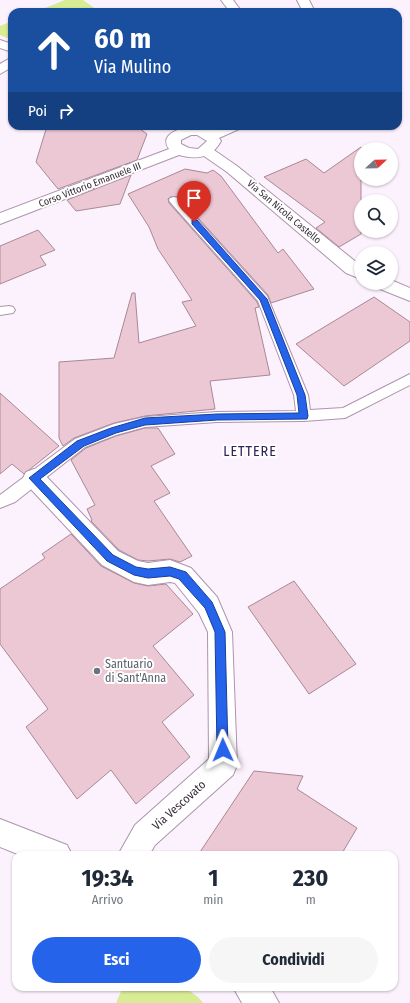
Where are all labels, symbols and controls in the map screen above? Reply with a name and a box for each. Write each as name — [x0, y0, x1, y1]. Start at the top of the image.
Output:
text: 60 m — [94, 22, 151, 55]
icon: ahead — [28, 24, 80, 76]
text: Via Mulino — [94, 56, 171, 78]
icon: right — [55, 100, 77, 122]
text: Poi — [28, 102, 47, 120]
north arrow — [354, 142, 398, 186]
map controls — [354, 142, 398, 290]
street label: Corso Vittorio Emanuele III — [37, 160, 143, 210]
street label: Via San Nicola Castello — [245, 178, 323, 246]
pin — [177, 181, 211, 222]
icon: arrive — [183, 187, 205, 209]
button: search — [354, 194, 398, 238]
button: layers — [354, 246, 398, 290]
district label: LETTERE — [223, 443, 277, 460]
place label: Santuario di Sant'Anna — [105, 657, 166, 685]
marker: Santuario di Sant'Anna — [92, 666, 102, 676]
position arrow — [202, 729, 244, 771]
street label: Via Vescovato — [149, 777, 209, 833]
text: 19:34 — [82, 864, 134, 892]
text: 1 — [208, 864, 218, 892]
text: 230 — [293, 864, 328, 892]
text: Arrivo — [92, 892, 123, 907]
text: min — [203, 892, 223, 907]
text: m — [306, 892, 316, 907]
button: Esci — [32, 937, 201, 983]
button: Condividi — [209, 937, 378, 983]

